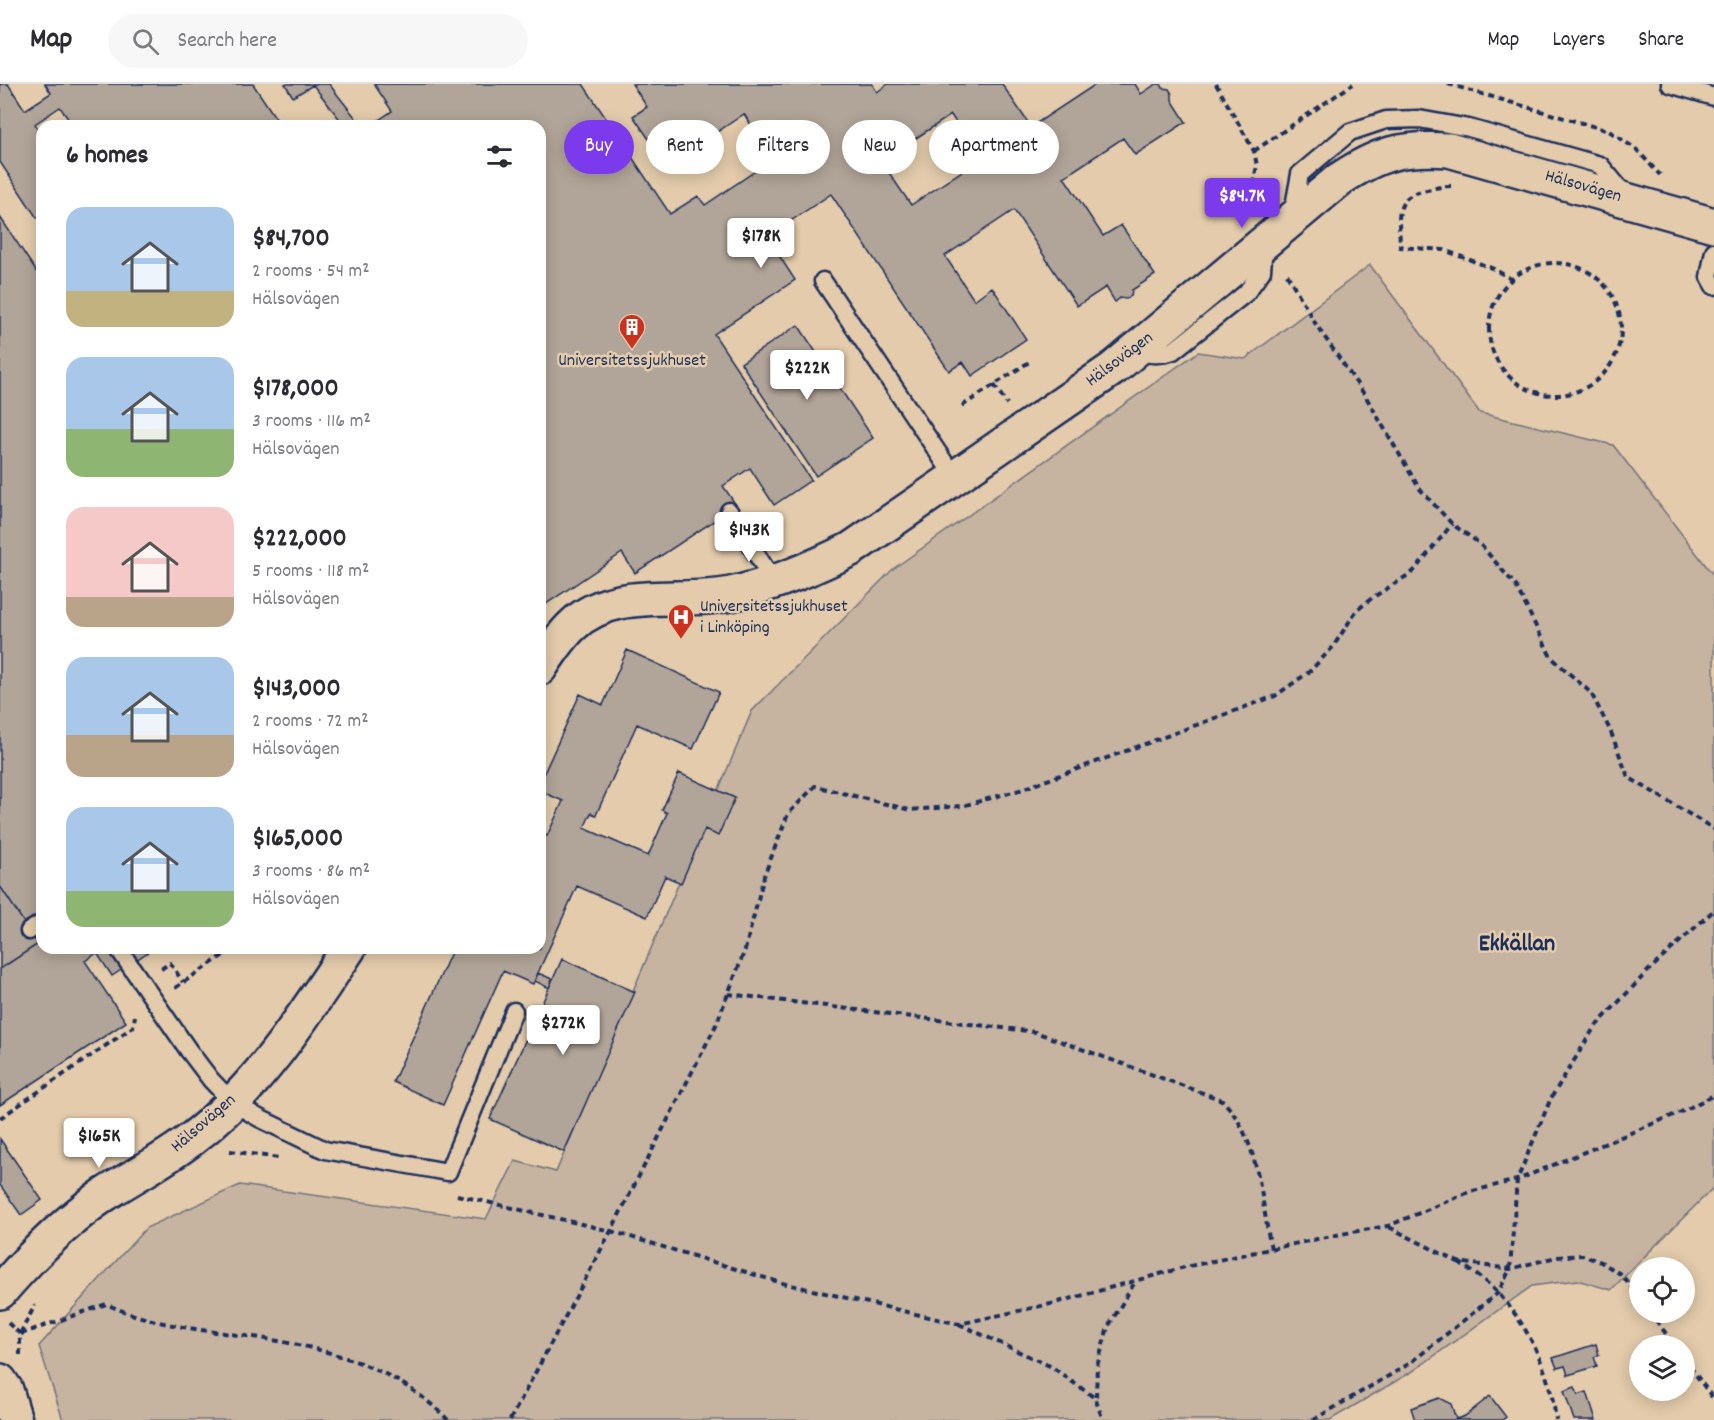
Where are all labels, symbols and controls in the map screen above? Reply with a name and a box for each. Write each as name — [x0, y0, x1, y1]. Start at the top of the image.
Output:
search box — [108, 14, 528, 68]
text: Map — [30, 21, 72, 61]
icon: search — [129, 25, 162, 58]
text: Search here — [177, 26, 277, 57]
text: Map — [1488, 26, 1519, 56]
text: Layers — [1552, 26, 1605, 56]
text: Share — [1638, 26, 1684, 56]
chip: Buy — [564, 120, 634, 174]
chip: Rent — [646, 120, 724, 174]
chip: Filters — [736, 120, 830, 174]
chip: New — [842, 120, 917, 174]
chip: Apartment — [929, 120, 1059, 174]
text: 6 homes — [66, 138, 148, 175]
icon: filters — [483, 140, 516, 173]
street label: Hälsovägen — [1542, 164, 1624, 210]
pin: $84.7K — [1193, 178, 1291, 229]
text: $84.7K — [1219, 183, 1265, 211]
pin: $178K — [719, 218, 803, 269]
text: $84,700 — [252, 221, 330, 258]
text: $178K — [741, 223, 781, 251]
icon: home — [114, 231, 186, 303]
text: 2 rooms · 54 m² — [252, 258, 370, 286]
text: Hälsovägen — [252, 286, 339, 314]
building icon: Universitetssjukhuset — [617, 312, 647, 350]
street label: Hälsovägen — [1081, 326, 1159, 394]
place label: Universitetssjukhuset — [558, 349, 706, 374]
pin: $222K — [765, 350, 849, 401]
text: $222K — [784, 355, 830, 383]
text: $178,000 — [252, 371, 339, 408]
icon: home — [114, 381, 186, 453]
text: 3 rooms · 116 m² — [252, 408, 371, 436]
text: Hälsovägen — [252, 436, 339, 464]
pin: $143K — [707, 512, 791, 563]
text: $143K — [729, 517, 769, 545]
text: $222,000 — [252, 521, 347, 558]
icon: home — [114, 531, 186, 603]
text: 5 rooms · 118 m² — [252, 558, 369, 586]
text: Hälsovägen — [252, 586, 339, 614]
place label: Universitetssjukhuset i Linköping — [700, 595, 848, 641]
hospital icon: Universitetssjukhuset i Linköping — [666, 602, 696, 640]
text: $143,000 — [252, 671, 341, 708]
icon: home — [114, 681, 186, 753]
text: 2 rooms · 72 m² — [252, 708, 368, 736]
text: Hälsovägen — [252, 736, 339, 764]
text: $165,000 — [252, 821, 343, 858]
icon: home — [114, 831, 186, 903]
text: 3 rooms · 86 m² — [252, 858, 370, 886]
text: Hälsovägen — [252, 886, 339, 914]
district label: Ekkällan — [1479, 928, 1555, 962]
pin: $272K — [521, 1005, 605, 1056]
text: $272K — [541, 1010, 585, 1038]
street label: Hälsovägen — [166, 1089, 242, 1159]
pin: $165K — [57, 1118, 141, 1169]
text: $165K — [78, 1123, 120, 1151]
map controls — [1629, 1257, 1695, 1401]
button: locate — [1629, 1257, 1695, 1323]
button: layers — [1629, 1335, 1695, 1401]

